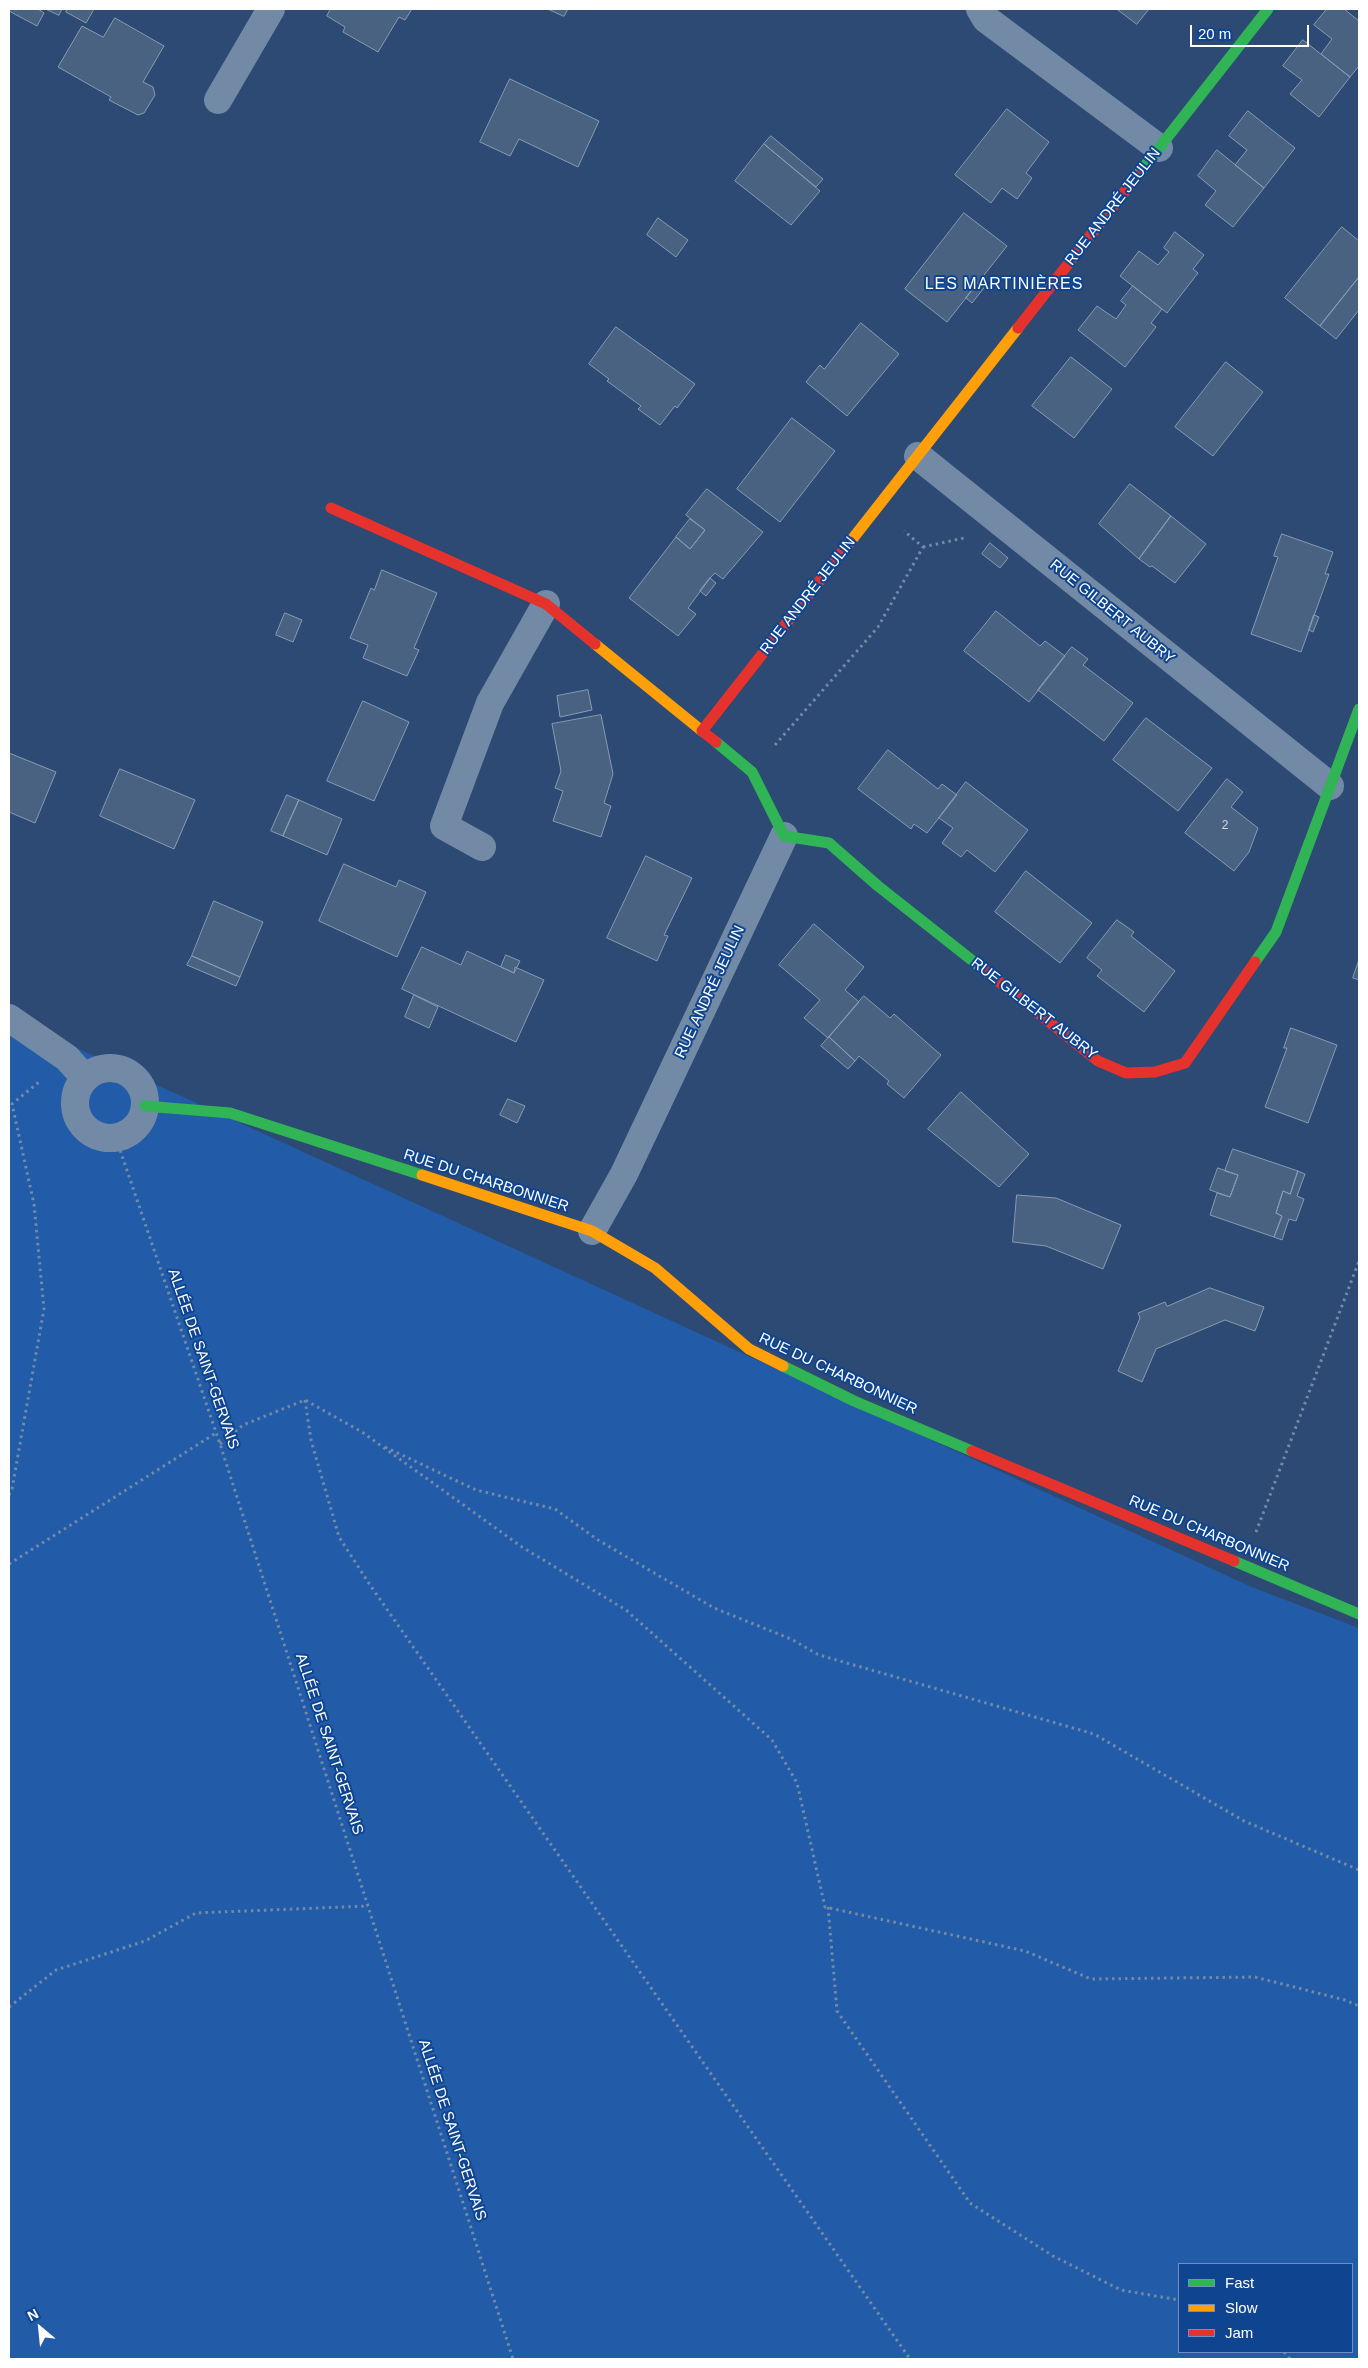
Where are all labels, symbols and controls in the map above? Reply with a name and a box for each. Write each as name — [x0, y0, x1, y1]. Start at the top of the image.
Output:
scale bar — [1193, 15, 1312, 47]
text: 20 m — [1198, 25, 1231, 42]
street label: RUE ANDRÉ JEULIN — [1062, 145, 1164, 269]
district label: LES MARTINIÈRES — [923, 275, 1085, 295]
street label: RUE ANDRÉ JEULIN — [757, 534, 859, 658]
street label: RUE GILBERT AUBRY — [1046, 556, 1178, 668]
house number: 2 — [1222, 819, 1228, 833]
street label: RUE ANDRÉ JEULIN — [671, 923, 749, 1061]
street label: RUE GILBERT AUBRY — [967, 954, 1101, 1064]
street label: RUE DU CHARBONNIER — [401, 1146, 571, 1216]
street label: ALLÉE DE SAINT-GERVAIS — [164, 1266, 242, 1452]
street label: RUE DU CHARBONNIER — [756, 1329, 920, 1419]
street label: RUE DU CHARBONNIER — [1126, 1492, 1292, 1576]
street label: ALLÉE DE SAINT-GERVAIS — [291, 1651, 367, 1837]
street label: ALLÉE DE SAINT-GERVAIS — [414, 2037, 490, 2223]
legend — [1178, 2263, 1353, 2353]
text: Fast — [1225, 2274, 1254, 2291]
text: Slow — [1225, 2299, 1258, 2316]
north arrow — [15, 2303, 65, 2353]
text: N — [25, 2305, 41, 2324]
text: Jam — [1225, 2324, 1253, 2341]

